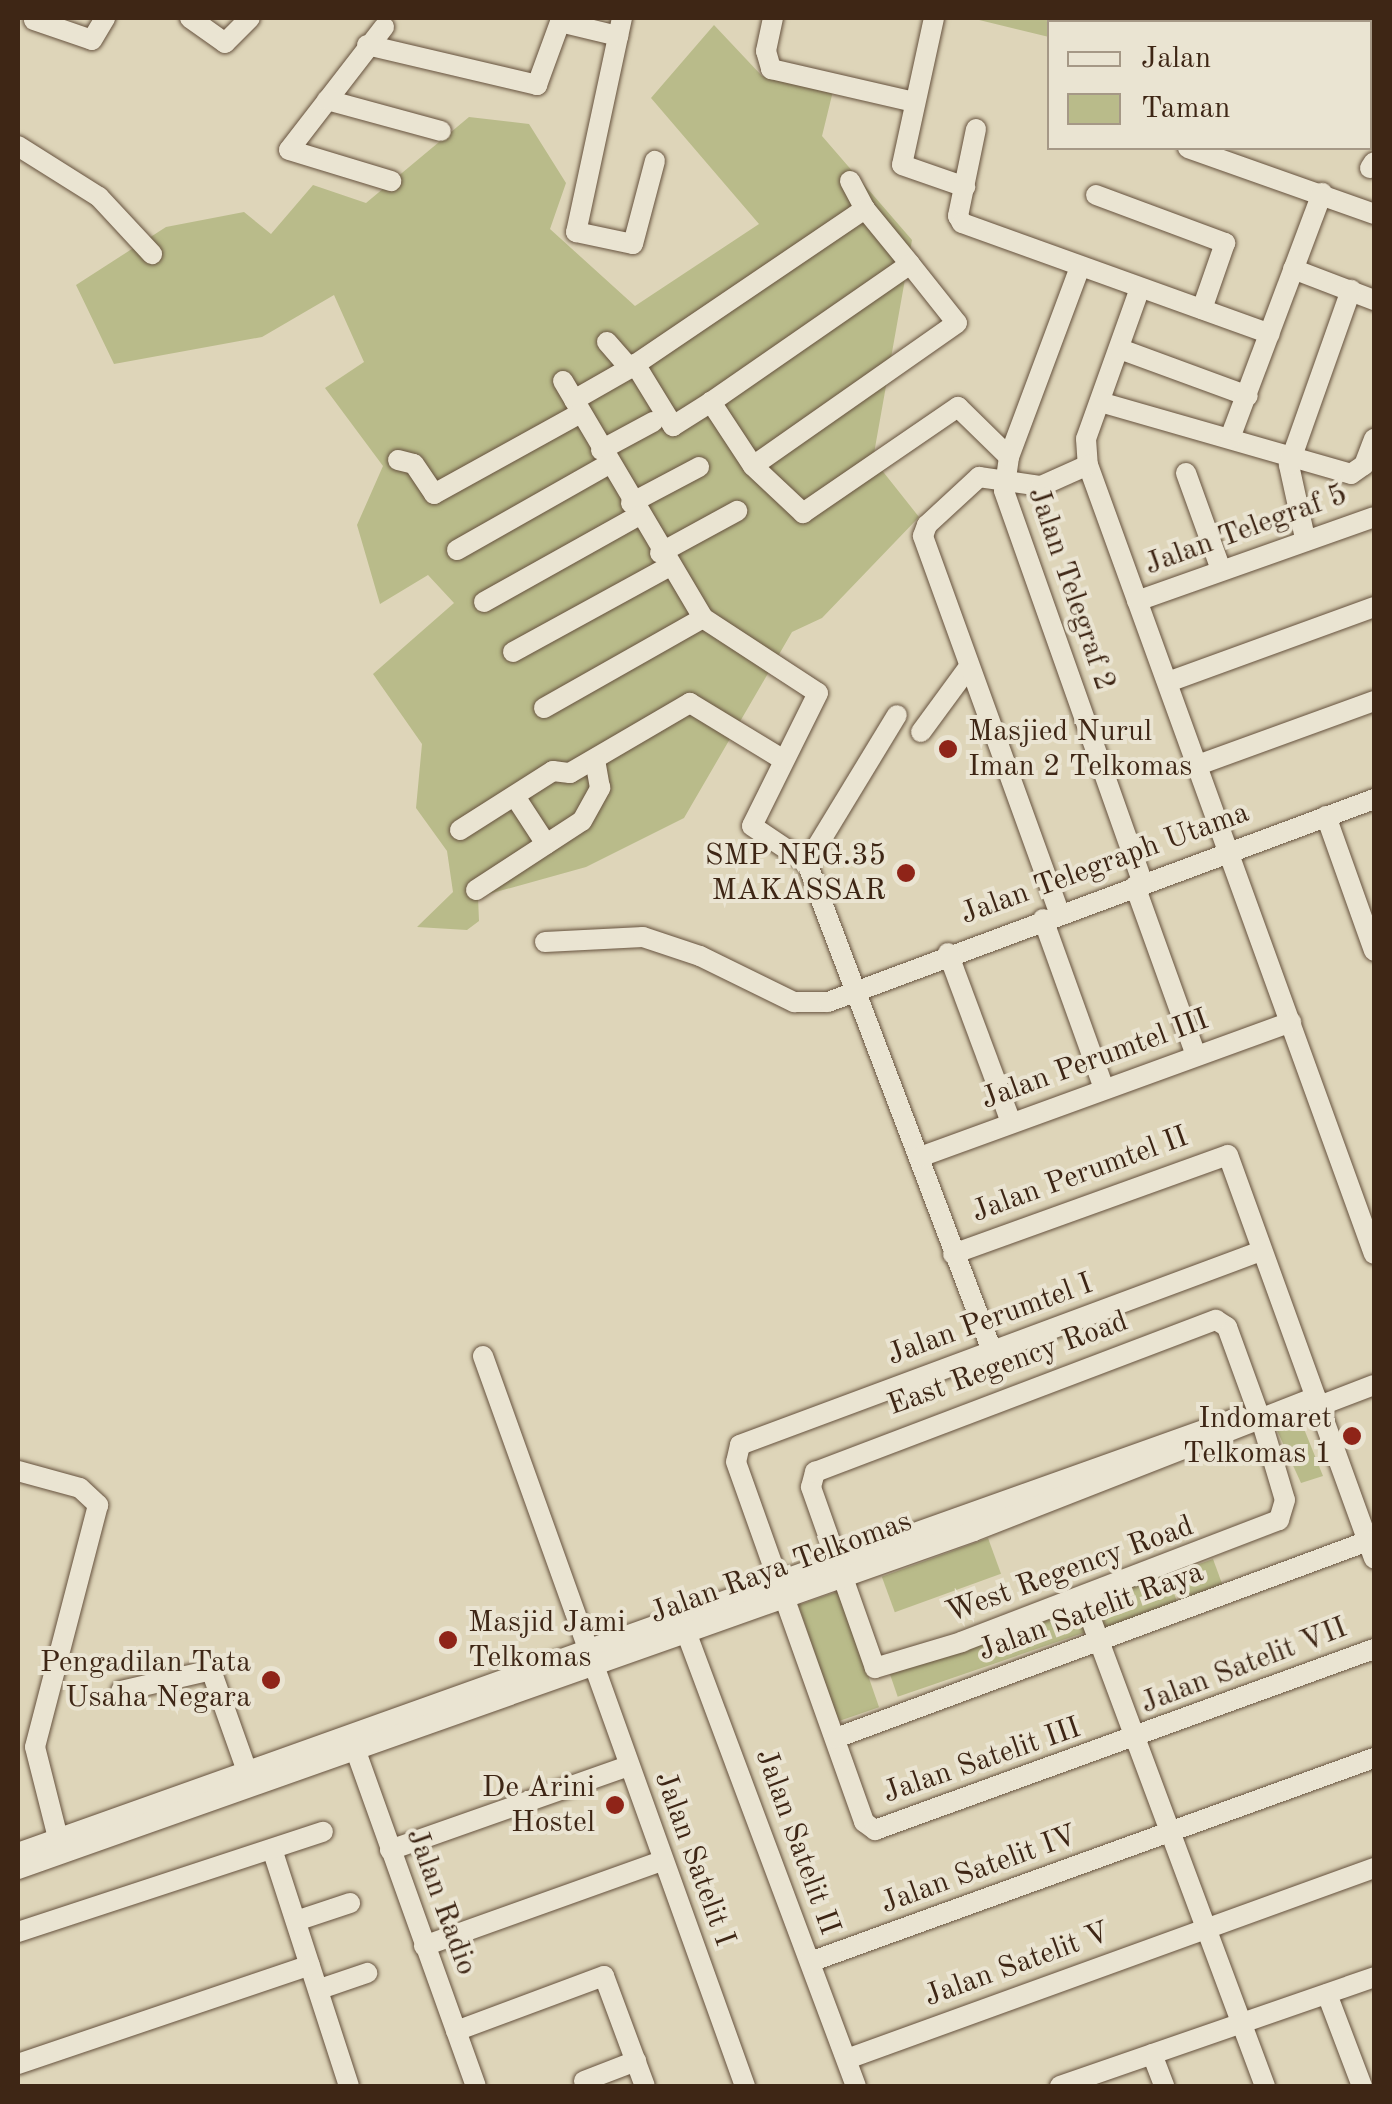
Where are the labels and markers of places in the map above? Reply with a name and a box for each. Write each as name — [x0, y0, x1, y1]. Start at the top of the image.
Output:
place label: Masjied Nurul Iman 2 Telkomas — [968, 714, 1192, 784]
marker: Masjied Nurul Iman 2 Telkomas — [937, 738, 959, 760]
place label: SMP NEG.35 MAKASSAR — [705, 838, 886, 908]
marker: SMP NEG.35 MAKASSAR — [895, 862, 917, 884]
place label: Indomaret Telkomas 1 — [1183, 1401, 1332, 1472]
marker: Indomaret Telkomas 1 — [1341, 1425, 1363, 1447]
place label: Masjid Jami Telkomas — [468, 1605, 626, 1676]
marker: Masjid Jami Telkomas — [437, 1629, 459, 1651]
place label: Pengadilan Tata Usaha Negara — [40, 1645, 251, 1716]
marker: Pengadilan Tata Usaha Negara — [260, 1669, 282, 1691]
place label: De Arini Hostel — [482, 1770, 595, 1840]
marker: De Arini Hostel — [604, 1794, 626, 1816]

